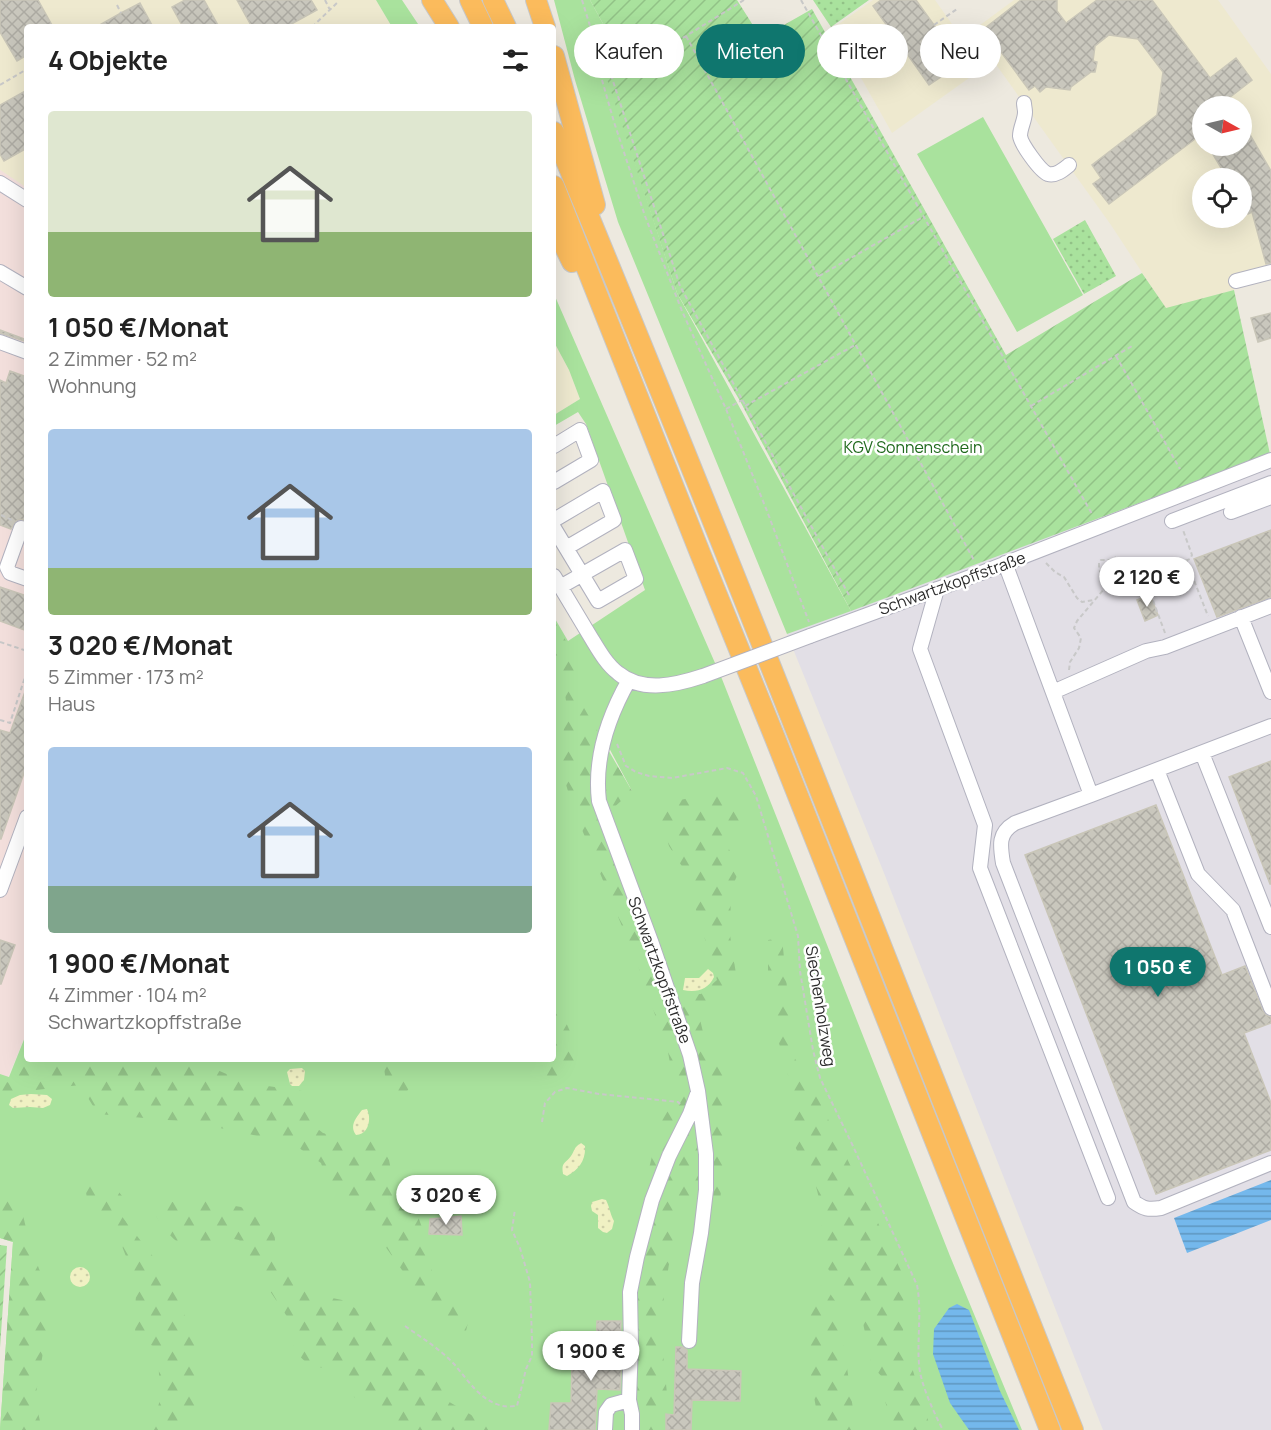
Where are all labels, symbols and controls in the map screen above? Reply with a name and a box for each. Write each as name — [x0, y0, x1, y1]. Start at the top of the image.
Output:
chip: Kaufen — [574, 24, 684, 78]
chip: Mieten — [696, 24, 805, 78]
chip: Filter — [817, 24, 908, 78]
chip: Neu — [920, 24, 1001, 78]
text: 4 Objekte — [48, 42, 168, 78]
icon: filters — [499, 44, 532, 77]
north arrow — [1192, 96, 1252, 156]
map controls — [1192, 96, 1252, 228]
icon: home — [236, 150, 344, 258]
button: locate — [1192, 168, 1252, 228]
text: 1 050 €/Monat — [48, 309, 229, 345]
text: 2 Zimmer · 52 m² — [48, 345, 197, 372]
text: Wohnung — [48, 372, 137, 399]
park label: KGV Sonnenschein — [844, 436, 982, 458]
icon: home — [236, 468, 344, 576]
street label: Schwartzkopffstraße — [875, 546, 1029, 620]
pin: 2 120 € — [1092, 557, 1202, 608]
text: 2 120 € — [1113, 563, 1181, 590]
text: 3 020 €/Monat — [48, 627, 233, 663]
text: 5 Zimmer · 173 m² — [48, 663, 204, 690]
text: Haus — [48, 690, 95, 717]
icon: home — [236, 786, 344, 894]
street label: Schwartzkopffstraße — [623, 893, 697, 1047]
street label: Siechenholzweg — [801, 944, 841, 1068]
text: 1 900 €/Monat — [48, 945, 230, 981]
pin: 1 050 € — [1103, 947, 1213, 998]
text: 1 050 € — [1124, 953, 1192, 980]
text: 4 Zimmer · 104 m² — [48, 981, 207, 1008]
text: Schwartzkopffstraße — [48, 1008, 242, 1035]
pin: 3 020 € — [391, 1175, 501, 1226]
text: 3 020 € — [410, 1181, 482, 1208]
pin: 1 900 € — [536, 1331, 646, 1382]
text: 1 900 € — [556, 1337, 626, 1364]

